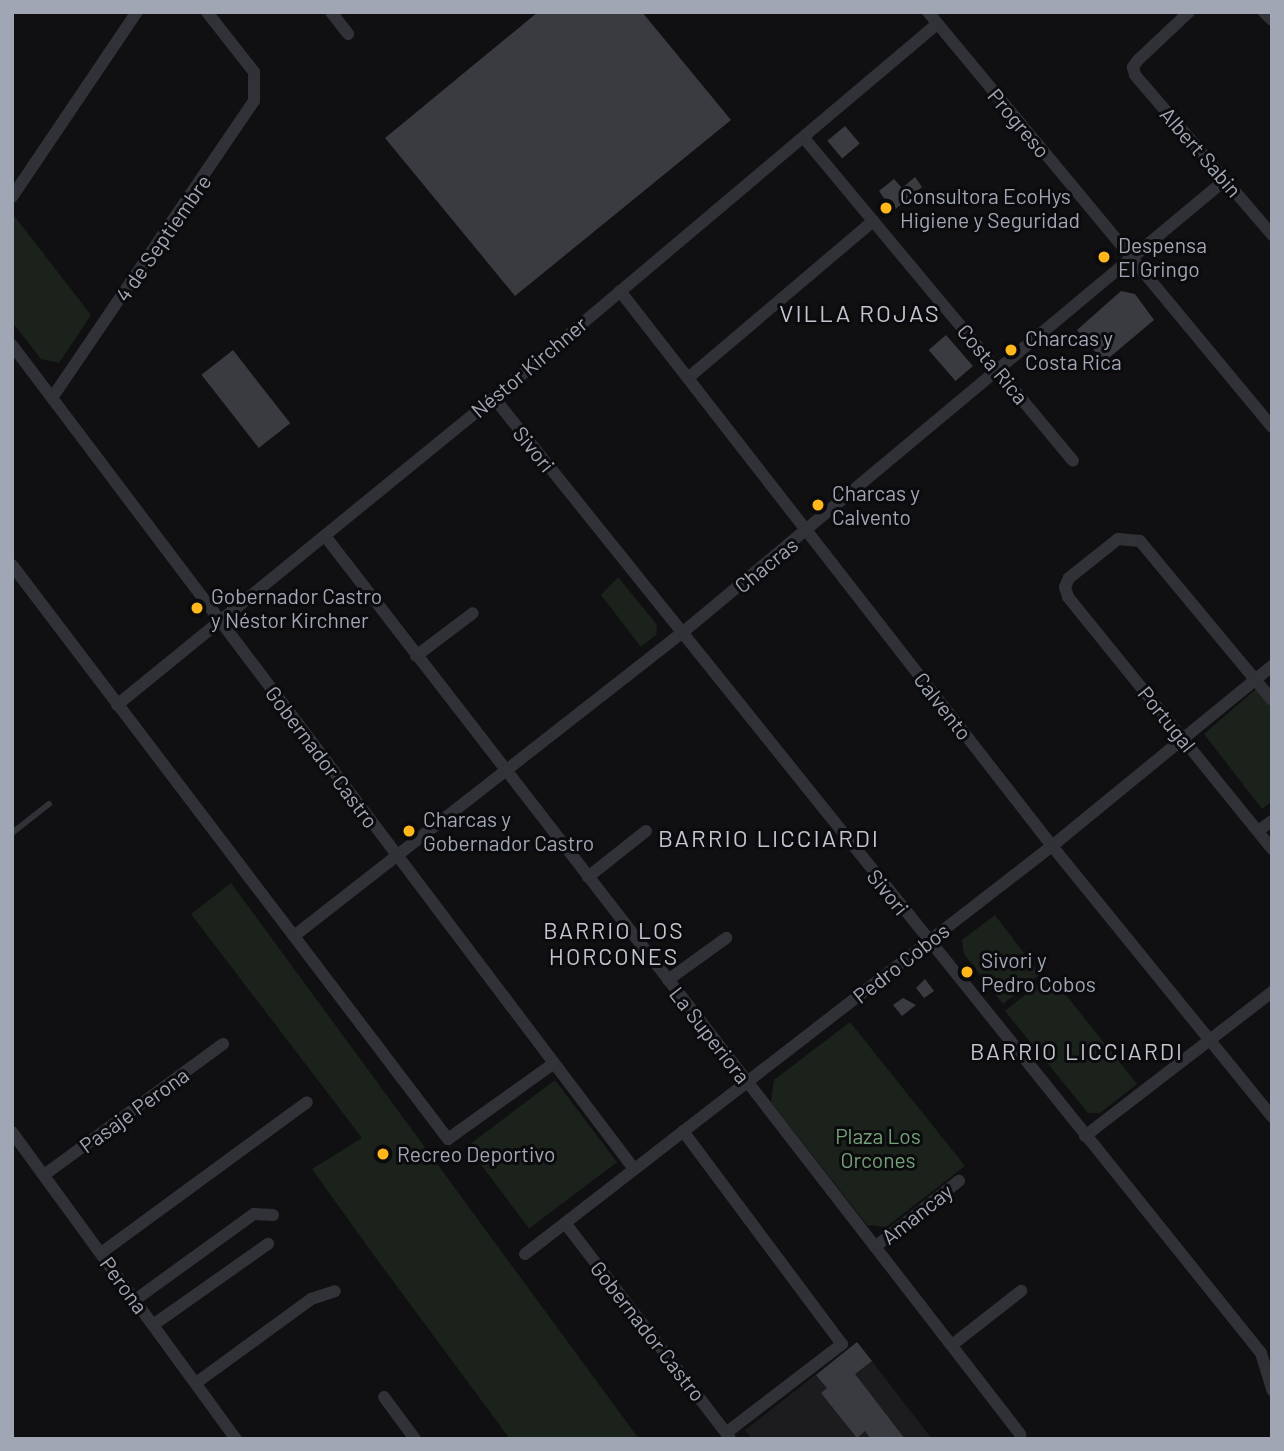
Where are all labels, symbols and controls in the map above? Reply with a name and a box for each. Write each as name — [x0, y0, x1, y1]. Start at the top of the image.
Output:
street label: Progreso — [983, 83, 1055, 163]
street label: Albert Sabin — [1155, 102, 1247, 202]
street label: 4 de Septiembre — [110, 170, 216, 306]
place label: Consultora EcoHys Higiene y Seguridad — [900, 183, 1080, 233]
marker: Consultora EcoHys Higiene y Seguridad — [878, 200, 894, 216]
place label: Despensa El Gringo — [1118, 232, 1207, 282]
marker: Despensa El Gringo — [1096, 249, 1112, 265]
district label: VILLA ROJAS — [781, 299, 939, 327]
street label: Néstor Kirchner — [466, 311, 592, 423]
street label: Costa Rica — [952, 319, 1034, 409]
place label: Charcas y Costa Rica — [1025, 325, 1122, 375]
marker: Charcas y Costa Rica — [1003, 342, 1019, 358]
street label: Sivori — [508, 421, 560, 477]
place label: Charcas y Calvento — [832, 480, 920, 530]
marker: Charcas y Calvento — [810, 497, 826, 513]
street label: Chacras — [729, 532, 803, 598]
place label: Gobernador Castro y Néstor Kirchner — [211, 583, 382, 633]
marker: Gobernador Castro y Néstor Kirchner — [189, 600, 205, 616]
street label: Calvento — [909, 667, 977, 745]
street label: Gobernador Castro — [260, 681, 384, 833]
street label: Portugal — [1133, 681, 1201, 757]
place label: Charcas y Gobernador Castro — [423, 806, 594, 856]
marker: Charcas y Gobernador Castro — [401, 823, 417, 839]
district label: BARRIO LICCIARDI — [660, 824, 878, 852]
street label: Sivori — [862, 864, 914, 920]
district label: BARRIO LOS HORCONES — [544, 916, 684, 970]
street label: Pedro Cobos — [848, 918, 954, 1008]
place label: Sivori y Pedro Cobos — [981, 947, 1096, 997]
marker: Sivori y Pedro Cobos — [959, 964, 975, 980]
street label: La Superiora — [664, 982, 756, 1088]
district label: BARRIO LICCIARDI — [972, 1037, 1182, 1065]
street label: Pasaje Perona — [75, 1062, 193, 1158]
park label: Plaza Los Orcones — [835, 1123, 921, 1173]
place label: Recreo Deportivo — [397, 1141, 555, 1167]
marker: Recreo Deportivo — [375, 1146, 391, 1162]
street label: Amancay — [876, 1178, 958, 1250]
street label: Perona — [95, 1252, 153, 1318]
street label: Gobernador Castro — [585, 1256, 711, 1406]

